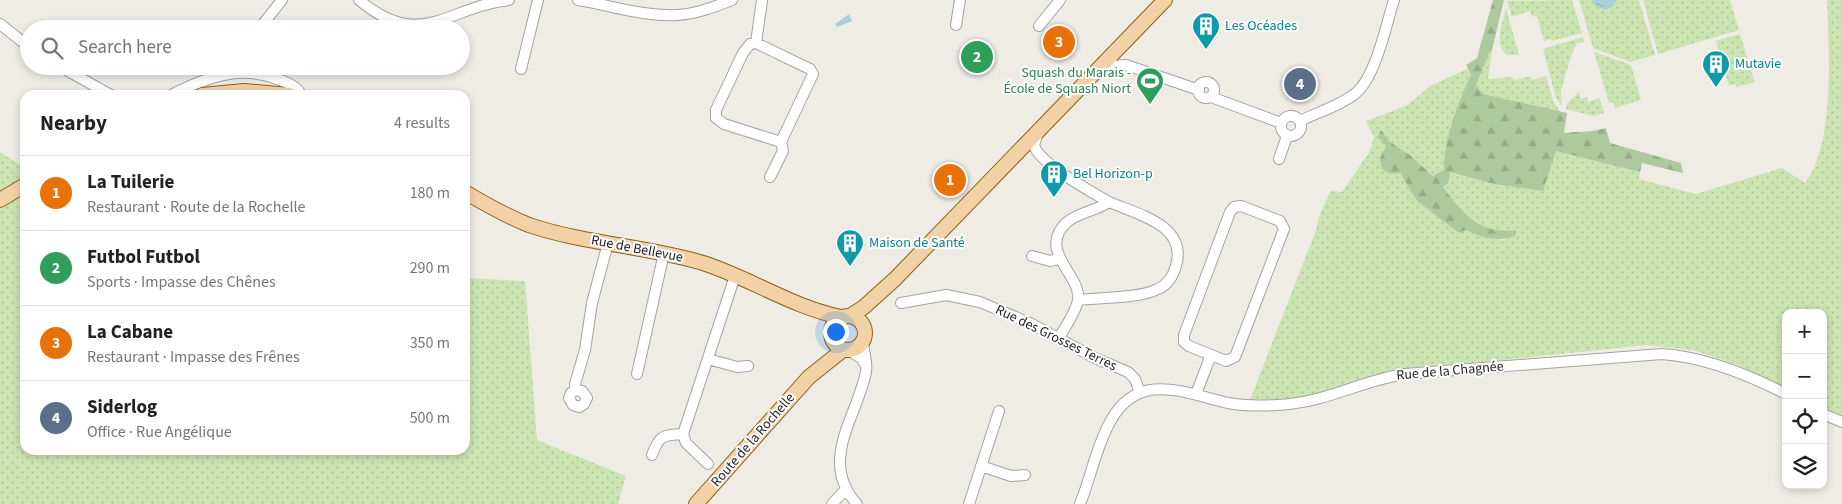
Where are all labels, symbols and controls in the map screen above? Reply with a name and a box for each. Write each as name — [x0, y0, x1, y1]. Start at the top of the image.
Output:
building icon: Les Océades — [1191, 11, 1221, 50]
place label: Les Océades — [1225, 16, 1297, 36]
search box — [20, 20, 470, 75]
pin: 3 — [1043, 23, 1075, 61]
icon: search — [38, 34, 66, 62]
text: Search here — [78, 34, 172, 61]
pin: 2 — [961, 38, 993, 76]
building icon: Mutavie — [1701, 49, 1731, 88]
place label: Mutavie — [1735, 54, 1781, 74]
place label: Squash du Marais - École de Squash Niort — [1003, 63, 1131, 99]
pin: 4 — [1284, 65, 1316, 103]
sports icon: Squash du Marais - École de Squash Niort — [1135, 66, 1165, 105]
text: Nearby — [40, 108, 107, 138]
text: 4 results — [394, 112, 450, 134]
building icon: Bel Horizon-p — [1039, 159, 1069, 198]
pin: 1 — [934, 161, 966, 199]
place label: Bel Horizon-p — [1073, 164, 1153, 184]
text: La Tuilerie — [87, 169, 174, 196]
text: 1 — [52, 182, 60, 204]
text: 180 m — [410, 182, 450, 204]
text: Restaurant · Route de la Rochelle — [87, 196, 306, 218]
building icon: Maison de Santé — [835, 228, 865, 267]
street label: Rue de Bellevue — [589, 230, 685, 268]
place label: Maison de Santé — [869, 233, 965, 253]
text: Futbol Futbol — [87, 244, 200, 271]
text: 2 — [52, 257, 60, 279]
text: 290 m — [410, 257, 450, 279]
text: Sports · Impasse des Chênes — [87, 271, 276, 293]
street label: Rue des Grosses Terres — [992, 300, 1120, 376]
map controls — [1782, 309, 1827, 489]
button: + — [1782, 309, 1827, 354]
text: La Cabane — [87, 319, 173, 346]
your location — [823, 319, 849, 345]
text: 3 — [52, 332, 60, 354]
text: 350 m — [410, 332, 450, 354]
text: Restaurant · Impasse des Frênes — [87, 346, 300, 368]
button: − — [1782, 354, 1827, 399]
street label: Rue de la Chagnée — [1396, 356, 1504, 386]
street label: Route de la Rochelle — [707, 389, 800, 491]
text: Siderlog — [87, 394, 157, 421]
button: locate — [1782, 399, 1827, 444]
text: 4 — [52, 407, 60, 429]
text: 500 m — [410, 407, 450, 429]
text: Office · Rue Angélique — [87, 421, 232, 443]
button: layers — [1782, 444, 1827, 489]

